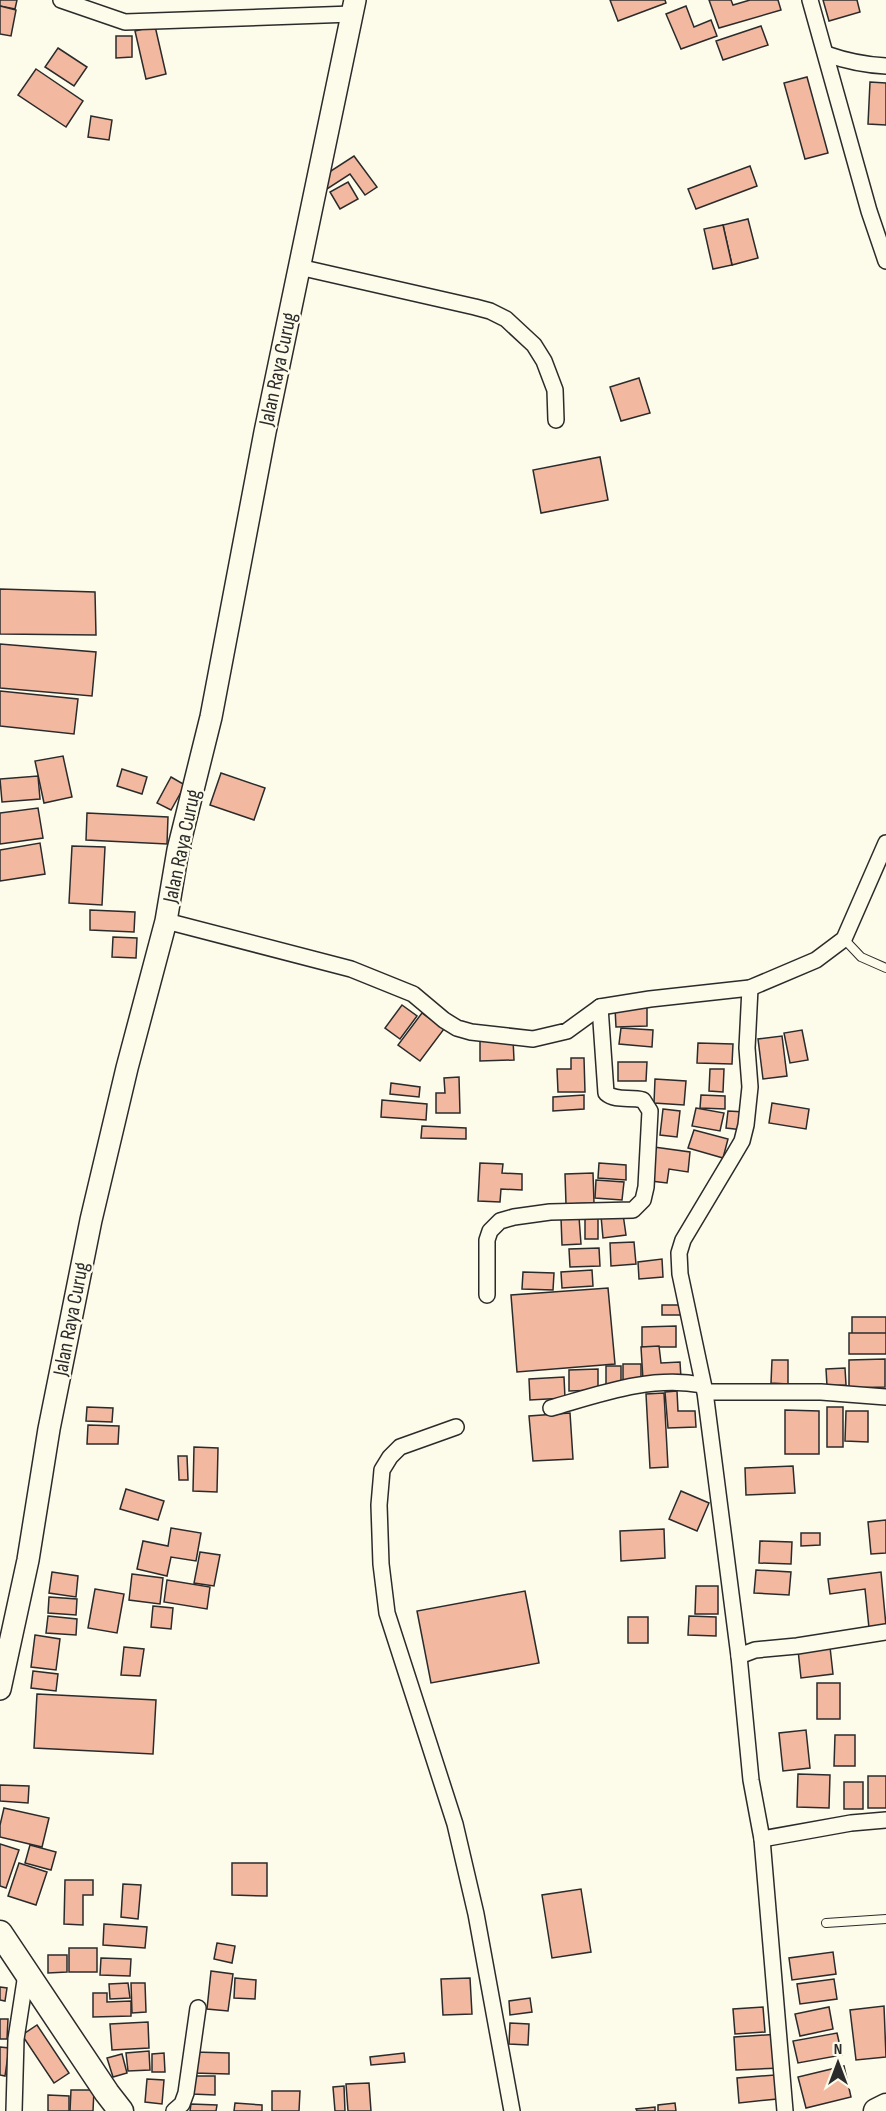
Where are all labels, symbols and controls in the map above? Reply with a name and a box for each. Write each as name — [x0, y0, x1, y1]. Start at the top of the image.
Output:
street label: Jalan Raya Curug — [254, 310, 302, 429]
street label: Jalan Raya Curug — [158, 787, 206, 906]
street label: Jalan Raya Curug — [48, 1260, 94, 1379]
north arrow — [808, 2033, 868, 2093]
text: N — [834, 2040, 842, 2059]

